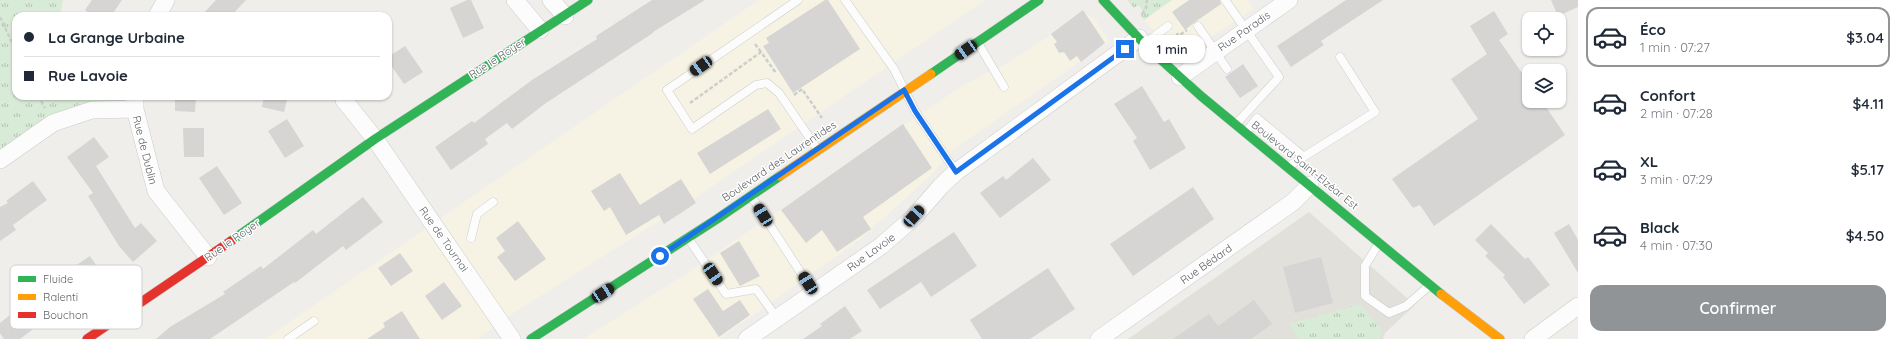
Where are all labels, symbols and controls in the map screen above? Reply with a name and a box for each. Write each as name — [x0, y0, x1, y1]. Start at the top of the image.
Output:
street label: Rue Paradis — [1215, 8, 1273, 54]
map controls — [1522, 12, 1566, 108]
button: locate — [1522, 12, 1566, 56]
icon: car — [1592, 19, 1628, 55]
text: Éco — [1640, 20, 1666, 39]
text: La Grange Urbaine — [48, 28, 185, 47]
text: $3.04 — [1846, 28, 1884, 47]
street label: Rue le Royer — [466, 34, 529, 82]
callout: 1 min — [1139, 35, 1205, 63]
car — [953, 38, 979, 62]
text: 1 min · 07:27 — [1640, 39, 1710, 55]
route end — [1116, 40, 1134, 58]
text: 1 min — [1156, 41, 1188, 57]
car — [688, 54, 714, 78]
button: layers — [1522, 64, 1566, 108]
text: Rue Lavoie — [48, 66, 128, 85]
icon: car — [1592, 85, 1628, 121]
text: Confort — [1640, 86, 1696, 105]
text: $4.11 — [1853, 94, 1884, 113]
text: 2 min · 07:28 — [1640, 105, 1713, 121]
street label: Rue de Dublin — [130, 114, 160, 186]
street label: Boulevard des Laurentides — [719, 117, 839, 205]
street label: Boulevard Saint-Elzéar Est — [1249, 118, 1362, 213]
icon: car — [1592, 151, 1628, 187]
text: XL — [1640, 152, 1658, 171]
text: $5.17 — [1851, 160, 1884, 179]
text: 3 min · 07:29 — [1640, 171, 1713, 187]
car — [752, 202, 774, 228]
car — [902, 203, 926, 229]
street label: Rue de Tournai — [416, 204, 472, 274]
street label: Rue le Royer — [201, 215, 263, 264]
icon: car — [1592, 217, 1628, 253]
text: Black — [1640, 218, 1680, 237]
text: $4.50 — [1846, 226, 1884, 245]
street label: Rue Lavoie — [844, 230, 898, 274]
text: 4 min · 07:30 — [1640, 237, 1713, 253]
street label: Rue Bédard — [1177, 241, 1235, 287]
route start — [651, 247, 669, 265]
car — [701, 261, 725, 287]
legend — [10, 265, 142, 329]
car — [796, 270, 820, 296]
text: Fluide — [43, 272, 73, 286]
car — [590, 281, 616, 305]
button: Confirmer — [1590, 285, 1886, 331]
text: Ralenti — [43, 290, 78, 304]
text: Bouchon — [43, 308, 88, 322]

